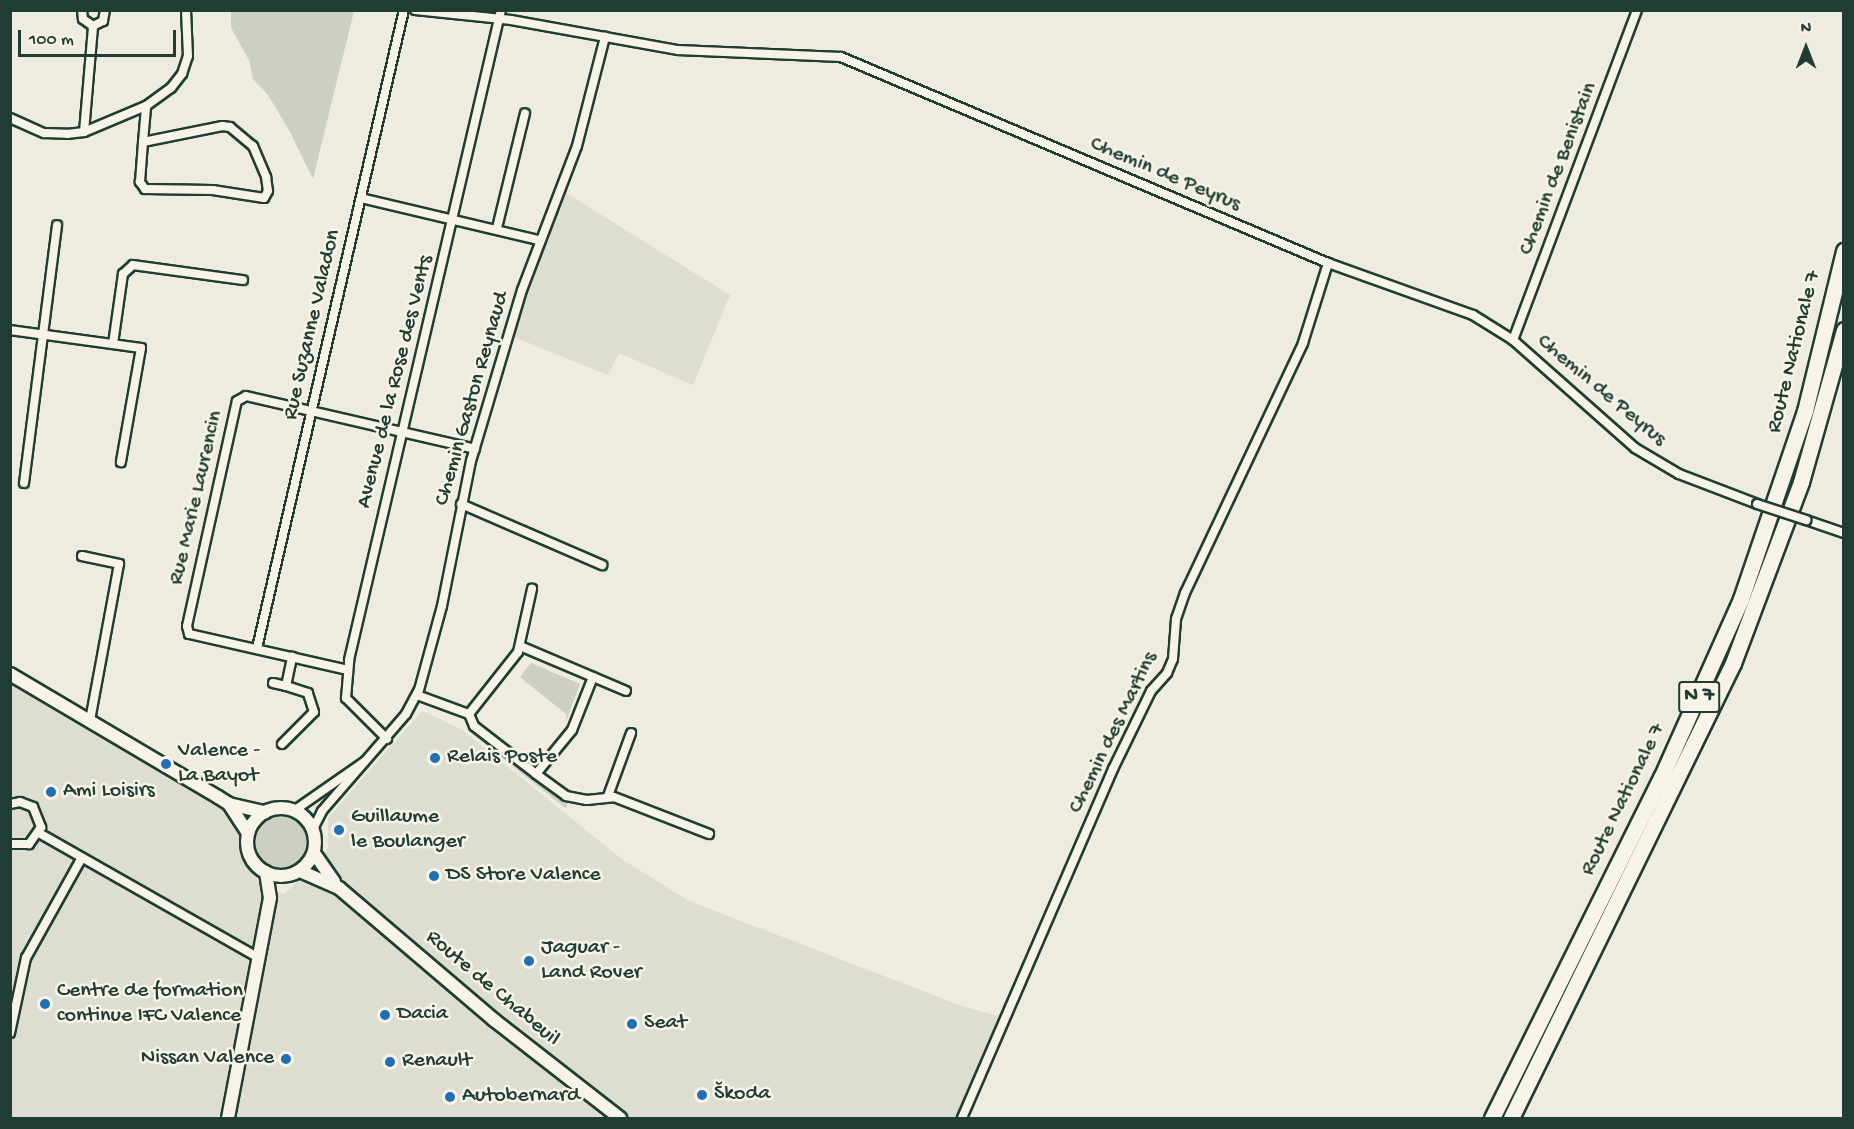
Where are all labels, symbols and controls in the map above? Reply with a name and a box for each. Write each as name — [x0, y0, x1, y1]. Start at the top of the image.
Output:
scale bar — [21, 18, 178, 56]
north arrow — [1776, 18, 1836, 78]
text: N — [1801, 20, 1811, 39]
text: 100 m — [29, 30, 74, 51]
street label: Chemin de Benistain — [1514, 79, 1604, 259]
street label: Chemin de Peyrus — [1086, 131, 1244, 219]
street label: Rue Suzanne Valadon — [278, 227, 348, 423]
street label: Avenue de la Rose des Vents — [352, 253, 440, 511]
street label: Route Nationale 7 — [1762, 268, 1828, 436]
street label: Chemin Gaston Reynaud — [430, 289, 516, 509]
street label: Chemin de Peyrus — [1531, 329, 1671, 453]
street label: Rue Marie Laurencin — [164, 408, 230, 588]
street label: Chemin des Martins — [1064, 648, 1164, 818]
road number: N 7 — [1678, 679, 1720, 715]
street label: Route Nationale 7 — [1576, 720, 1672, 880]
place label: Valence - La Bayot — [178, 738, 260, 790]
place label: Relais Poste — [447, 745, 557, 771]
marker: Relais Poste — [428, 751, 442, 765]
marker: Valence - La Bayot — [159, 757, 173, 771]
place label: Ami Loisirs — [63, 779, 155, 805]
marker: Ami Loisirs — [44, 785, 58, 799]
place label: Guillaume le Boulanger — [351, 804, 465, 855]
marker: Guillaume le Boulanger — [332, 823, 346, 837]
place label: DS Store Valence — [446, 863, 601, 889]
marker: DS Store Valence — [427, 869, 441, 883]
street label: Route de Chabeuil — [420, 925, 564, 1053]
place label: Jaguar - Land Rover — [541, 935, 642, 986]
marker: Jaguar - Land Rover — [522, 954, 536, 968]
place label: Centre de formation continue IFC Valence — [57, 978, 243, 1030]
marker: Centre de formation continue IFC Valence — [38, 997, 52, 1011]
place label: Dacia — [397, 1002, 448, 1028]
marker: Dacia — [378, 1008, 392, 1022]
place label: Seat — [644, 1011, 687, 1037]
marker: Seat — [625, 1017, 639, 1031]
place label: Nissan Valence — [141, 1046, 274, 1072]
place label: Renault — [402, 1049, 472, 1075]
marker: Nissan Valence — [279, 1052, 293, 1066]
marker: Renault — [383, 1055, 397, 1069]
place label: Škoda — [714, 1082, 771, 1108]
place label: Autobernard — [462, 1084, 580, 1110]
marker: Škoda — [695, 1088, 709, 1102]
marker: Autobernard — [443, 1090, 457, 1104]

